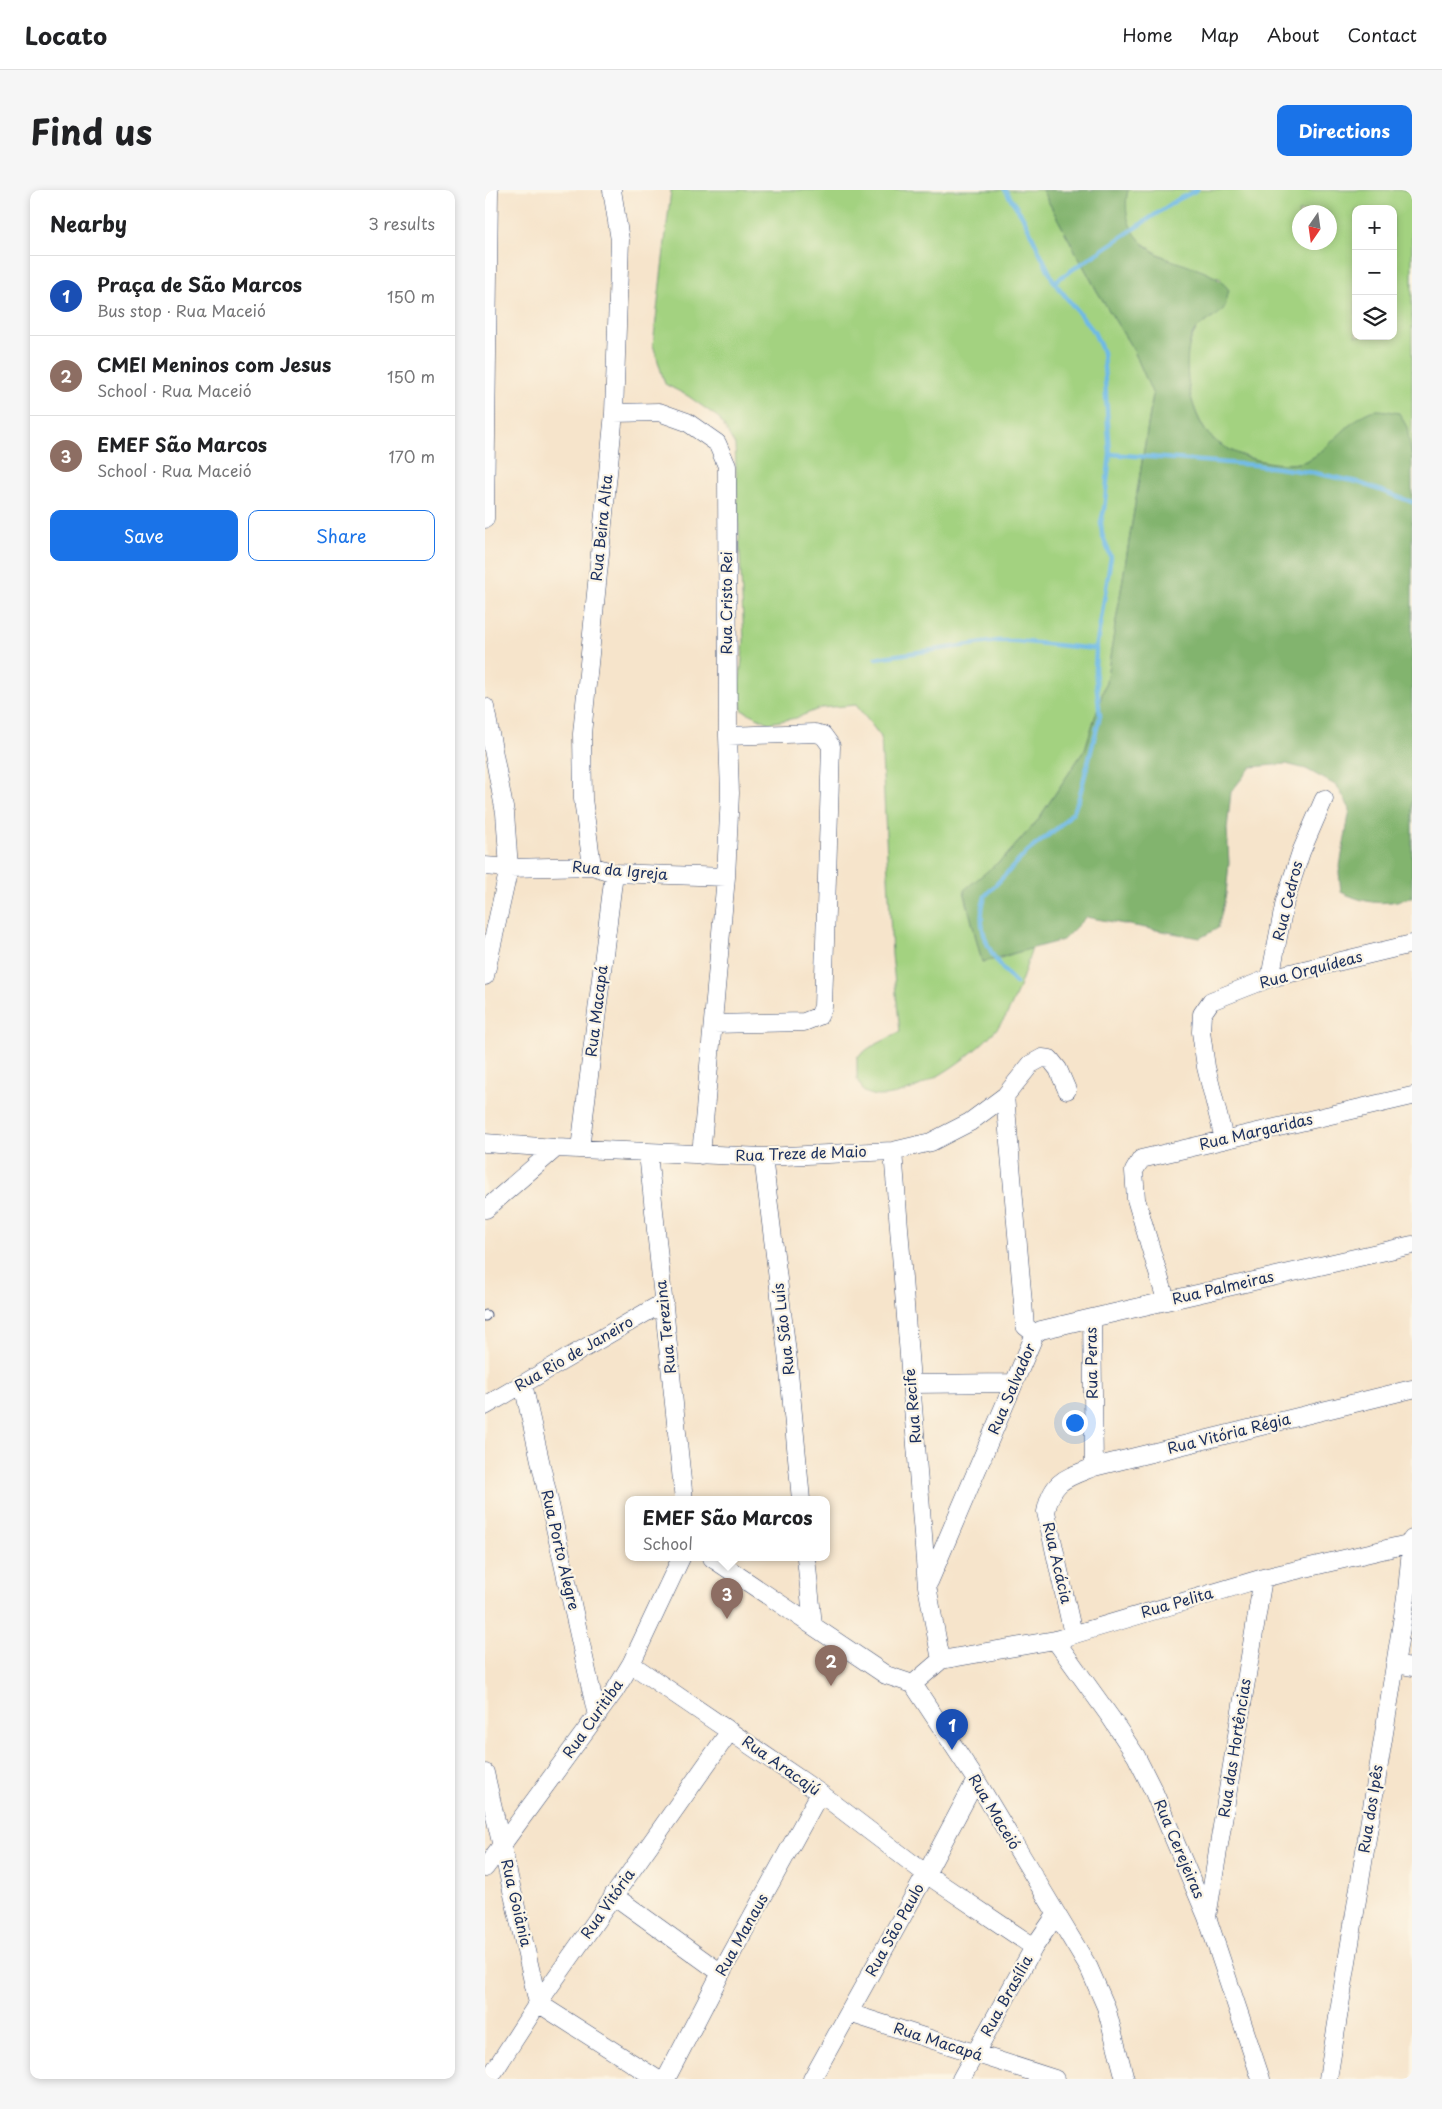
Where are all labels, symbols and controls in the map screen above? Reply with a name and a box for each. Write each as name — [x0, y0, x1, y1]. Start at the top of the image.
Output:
text: Locato — [25, 17, 107, 53]
text: Home — [1122, 21, 1172, 48]
text: Map — [1200, 21, 1239, 48]
text: About — [1267, 21, 1319, 48]
text: Contact — [1347, 21, 1417, 48]
text: Find us — [30, 104, 152, 157]
button: Directions — [1277, 105, 1412, 156]
north arrow — [1292, 205, 1337, 250]
map controls — [1352, 205, 1397, 340]
button: + — [1352, 205, 1397, 250]
text: Nearby — [50, 207, 127, 239]
text: 3 results — [368, 211, 435, 235]
button: − — [1352, 250, 1397, 295]
text: Praça de São Marcos — [97, 270, 302, 298]
text: 1 — [62, 284, 70, 308]
text: 150 m — [387, 284, 435, 308]
button: layers — [1352, 295, 1397, 340]
text: Bus stop · Rua Maceió — [97, 298, 266, 322]
text: CMEI Meninos com Jesus — [97, 350, 331, 378]
text: 2 — [60, 364, 72, 388]
text: 150 m — [387, 364, 435, 388]
text: School · Rua Maceió — [97, 378, 252, 402]
text: EMEF São Marcos — [97, 430, 267, 458]
text: 3 — [61, 444, 71, 468]
text: 170 m — [389, 444, 435, 468]
text: School · Rua Maceió — [97, 458, 252, 482]
street label: Rua Beira Alta — [583, 473, 618, 582]
button: Save — [50, 510, 238, 561]
button: Share — [248, 510, 435, 561]
street label: Rua Cristo Rei — [714, 551, 737, 655]
street label: Rua da Igreja — [571, 854, 669, 885]
street label: Rua Cedros — [1266, 858, 1308, 943]
street label: Rua Orquídeas — [1257, 944, 1365, 993]
street label: Rua Macapá — [578, 963, 613, 1058]
street label: Rua Margaridas — [1197, 1106, 1315, 1155]
street label: Rua Treze de Maio — [735, 1139, 867, 1166]
street label: Rua Palmeiras — [1169, 1264, 1276, 1309]
street label: Rua Terezina — [648, 1279, 681, 1375]
street label: Rua São Luís — [765, 1282, 800, 1377]
street label: Rua Rio de Janeiro — [509, 1309, 637, 1396]
street label: Rua Peras — [1078, 1327, 1103, 1399]
street label: Rua Salvador — [981, 1339, 1040, 1438]
street label: Rua Recife — [897, 1368, 926, 1445]
street label: Rua Vitória Régia — [1165, 1406, 1293, 1459]
your location — [1062, 1410, 1088, 1436]
street label: Rua Porto Alegre — [536, 1487, 587, 1612]
popup — [625, 1496, 830, 1561]
text: EMEF São Marcos — [642, 1503, 813, 1531]
street label: Rua Acácia — [1038, 1519, 1079, 1607]
text: School — [642, 1531, 693, 1555]
pin: 3 — [711, 1578, 743, 1619]
street label: Rua Pelita — [1138, 1580, 1216, 1623]
pin: 2 — [815, 1645, 847, 1686]
street label: Rua Curitiba — [556, 1674, 627, 1762]
street label: Rua das Hortências — [1211, 1676, 1256, 1819]
pin: 1 — [936, 1709, 968, 1750]
street label: Rua Aracajú — [738, 1729, 826, 1800]
street label: Rua dos Ipês — [1351, 1763, 1388, 1855]
street label: Rua Maceió — [964, 1769, 1027, 1853]
street label: Rua Cerejeiras — [1149, 1795, 1212, 1902]
street label: Rua Goiânia — [496, 1856, 539, 1950]
street label: Rua Vitória — [574, 1863, 640, 1943]
street label: Rua São Paulo — [859, 1878, 929, 1980]
street label: Rua Manaus — [708, 1889, 773, 1980]
street label: Rua Brasília — [974, 1950, 1038, 2040]
street label: Rua Macapá — [891, 2015, 986, 2066]

